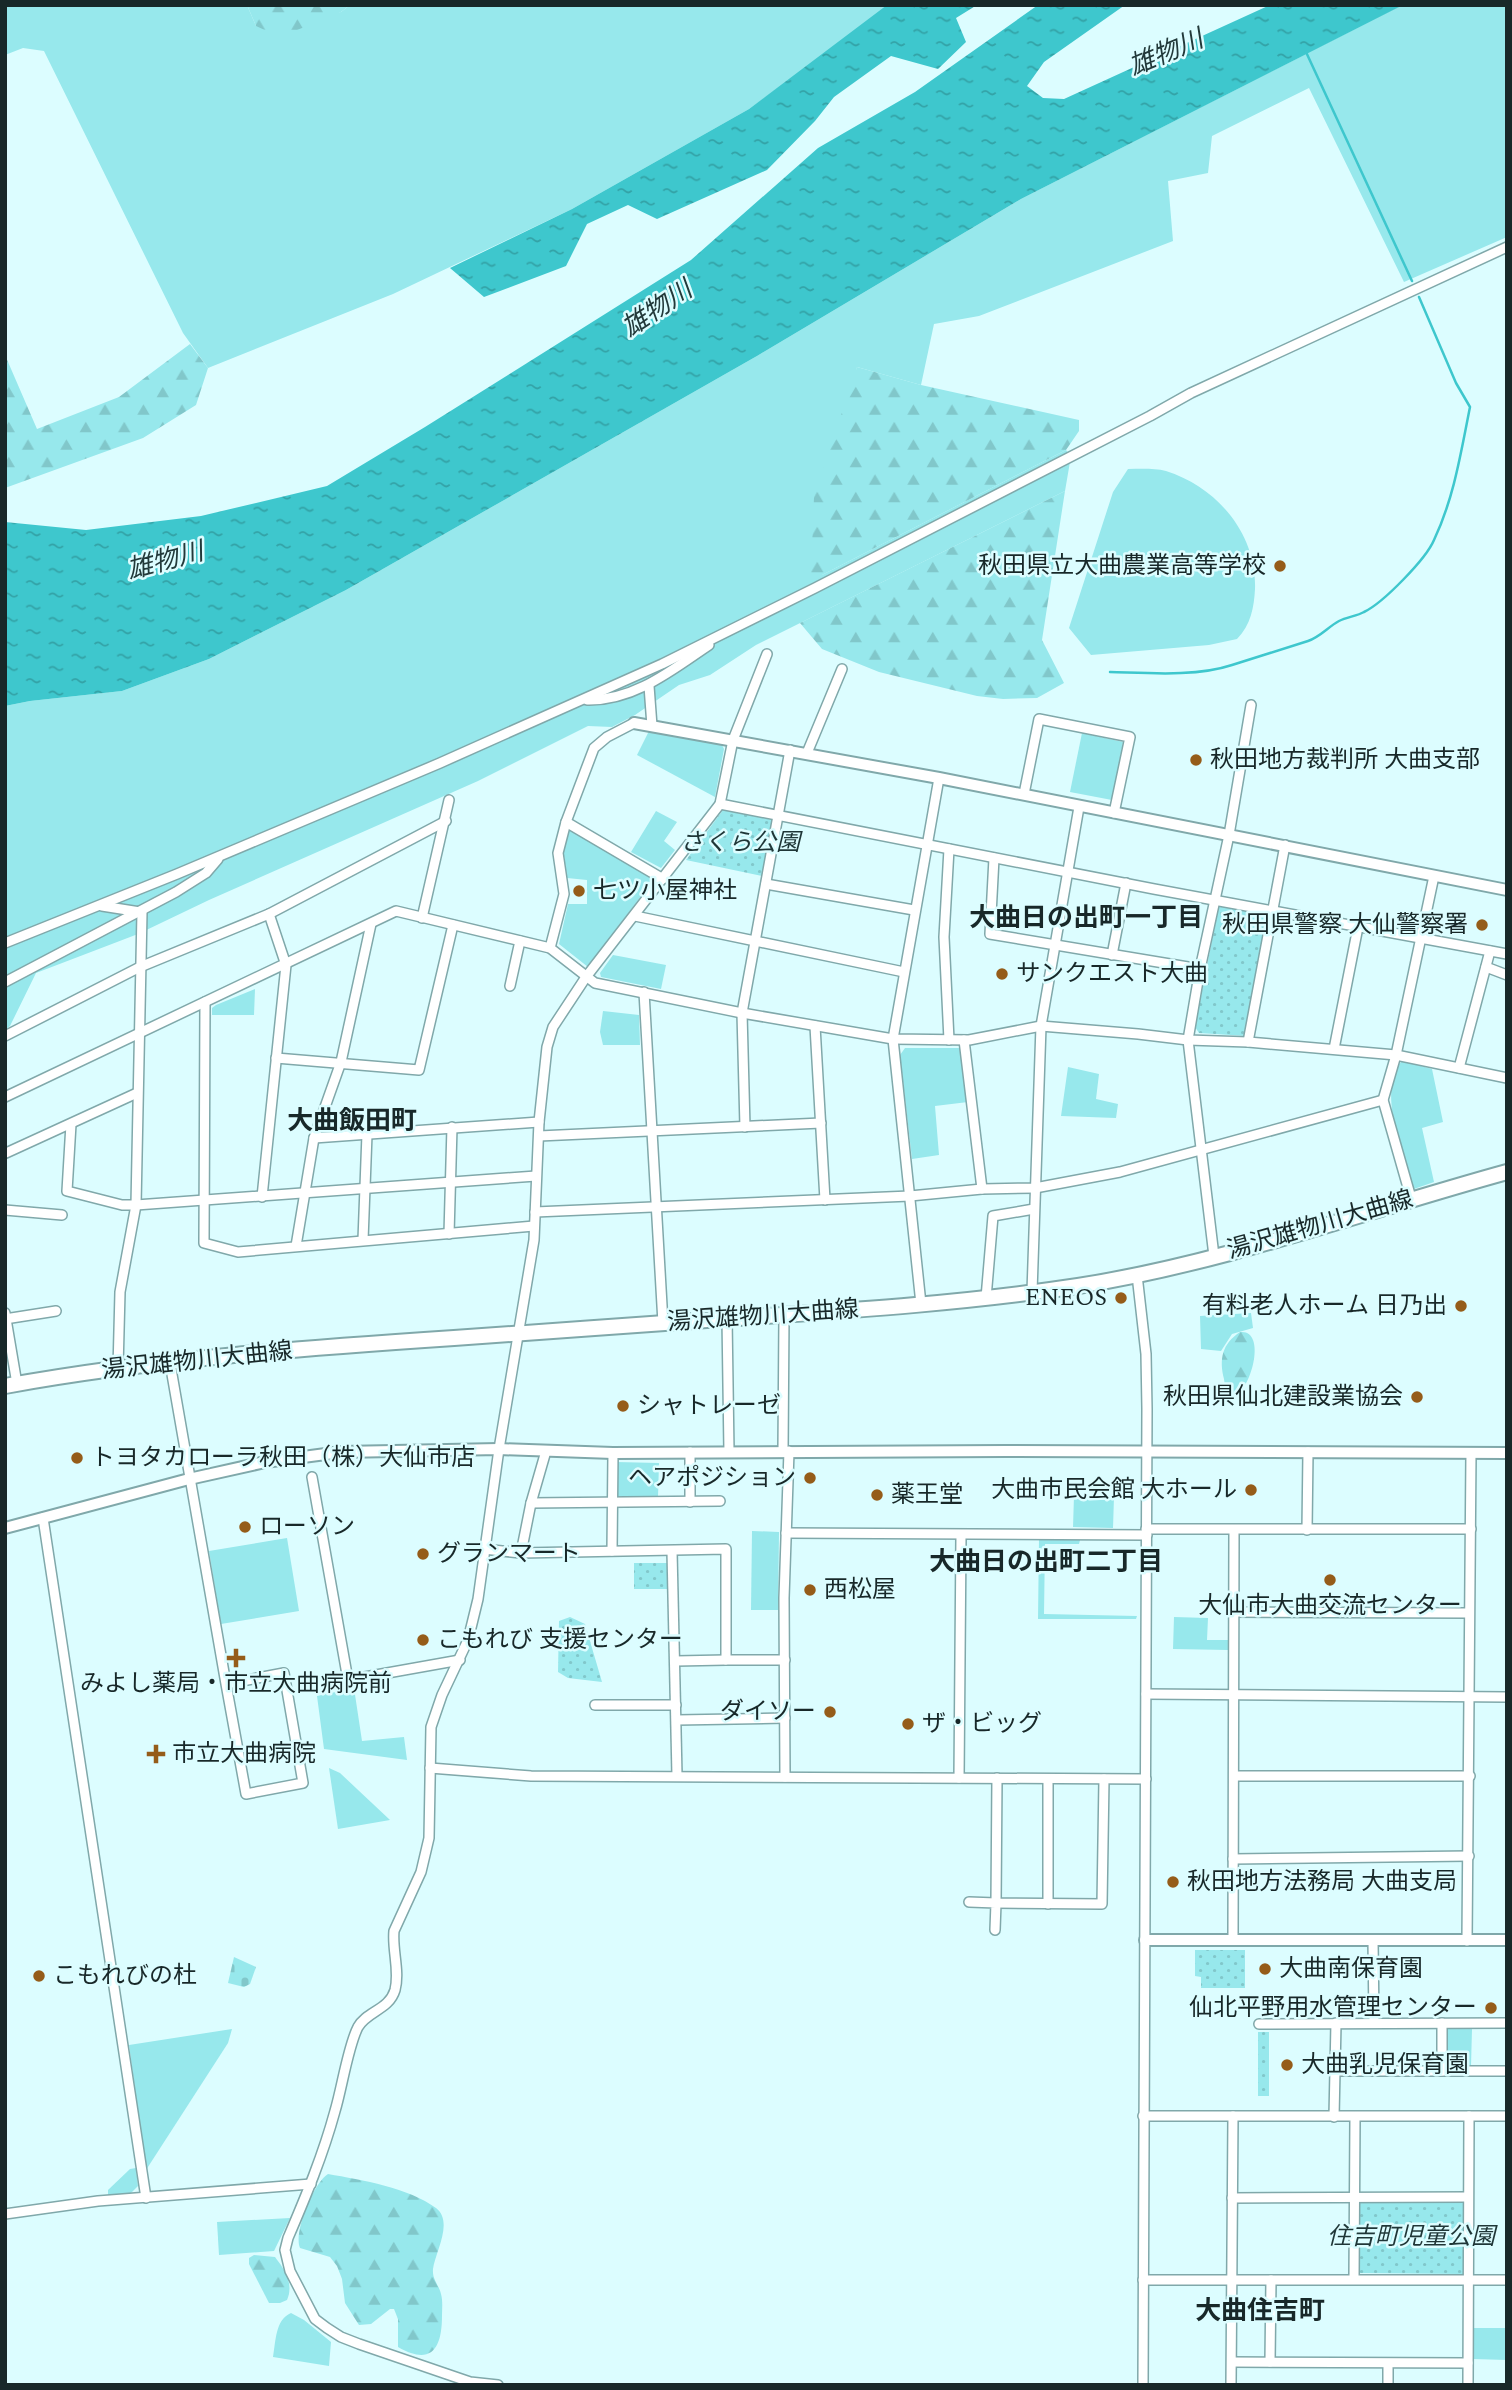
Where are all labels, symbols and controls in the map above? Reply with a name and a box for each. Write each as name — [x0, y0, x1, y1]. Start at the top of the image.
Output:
water label: 雄物川 — [1122, 18, 1212, 87]
water label: 雄物川 — [613, 269, 703, 347]
water label: 雄物川 — [122, 531, 211, 590]
place label: 秋田県立大曲農業高等学校 — [978, 548, 1266, 584]
marker: 秋田県立大曲農業高等学校 — [1272, 558, 1288, 574]
place label: 秋田地方裁判所 大曲支部 — [1210, 742, 1480, 778]
marker: 秋田地方裁判所 大曲支部 — [1188, 752, 1204, 768]
park label: さくら公園 — [680, 825, 803, 861]
place label: 七ツ小屋神社 — [593, 873, 737, 909]
marker: 七ツ小屋神社 — [571, 883, 587, 899]
district label: 大曲日の出町一丁目 — [969, 898, 1203, 938]
place label: 秋田県警察 大仙警察署 — [1222, 907, 1468, 943]
marker: 秋田県警察 大仙警察署 — [1474, 917, 1490, 933]
place label: サンクエスト大曲 — [1016, 956, 1208, 992]
marker: サンクエスト大曲 — [994, 966, 1010, 982]
district label: 大曲飯田町 — [287, 1101, 417, 1141]
street label: 湯沢雄物川大曲線 — [1223, 1181, 1417, 1269]
place label: ENEOS — [1025, 1280, 1107, 1316]
place label: 有料老人ホーム 日乃出 — [1202, 1288, 1447, 1324]
marker: ENEOS — [1113, 1290, 1129, 1306]
street label: 湯沢雄物川大曲線 — [666, 1291, 860, 1341]
marker: 有料老人ホーム 日乃出 — [1453, 1298, 1469, 1314]
street label: 湯沢雄物川大曲線 — [100, 1333, 294, 1389]
place label: 秋田県仙北建設業協会 — [1163, 1379, 1403, 1415]
place label: シャトレーゼ — [637, 1388, 781, 1424]
marker: 秋田県仙北建設業協会 — [1409, 1389, 1425, 1405]
marker: シャトレーゼ — [615, 1398, 631, 1414]
place label: トヨタカローラ秋田（株）大仙市店 — [91, 1440, 475, 1476]
marker: トヨタカローラ秋田（株）大仙市店 — [69, 1450, 85, 1466]
place label: ヘアポジション — [628, 1460, 796, 1496]
marker: ヘアポジション — [802, 1470, 818, 1486]
place label: 大曲市民会館 大ホール — [991, 1472, 1237, 1508]
place label: 薬王堂 — [891, 1477, 963, 1513]
marker: 大曲市民会館 大ホール — [1243, 1482, 1259, 1498]
marker: 薬王堂 — [869, 1487, 885, 1503]
place label: ローソン — [259, 1509, 355, 1545]
marker: ローソン — [237, 1519, 253, 1535]
place label: グランマート — [437, 1536, 581, 1572]
district label: 大曲日の出町二丁目 — [929, 1542, 1163, 1582]
marker: グランマート — [415, 1546, 431, 1562]
place label: 西松屋 — [824, 1572, 896, 1608]
marker: 大仙市大曲交流センター — [1322, 1572, 1338, 1588]
marker: 西松屋 — [802, 1582, 818, 1598]
place label: 大仙市大曲交流センター — [1198, 1588, 1462, 1624]
place label: こもれび 支援センター — [437, 1622, 683, 1658]
marker: こもれび 支援センター — [415, 1632, 431, 1648]
marker: みよし薬局・市立大曲病院前 — [228, 1650, 244, 1666]
place label: みよし薬局・市立大曲病院前 — [80, 1666, 392, 1702]
place label: ダイソー — [720, 1694, 816, 1730]
marker: ダイソー — [822, 1704, 838, 1720]
place label: ザ・ビッグ — [922, 1706, 1042, 1742]
marker: ザ・ビッグ — [900, 1716, 916, 1732]
place label: 市立大曲病院 — [172, 1736, 316, 1772]
marker: 市立大曲病院 — [146, 1744, 166, 1764]
place label: 秋田地方法務局 大曲支局 — [1187, 1864, 1457, 1900]
marker: 秋田地方法務局 大曲支局 — [1165, 1874, 1181, 1890]
place label: 大曲南保育園 — [1279, 1951, 1423, 1987]
place label: こもれびの杜 — [53, 1958, 197, 1994]
marker: 大曲南保育園 — [1257, 1961, 1273, 1977]
marker: こもれびの杜 — [31, 1968, 47, 1984]
place label: 仙北平野用水管理センター — [1189, 1990, 1477, 2026]
marker: 仙北平野用水管理センター — [1483, 2000, 1499, 2016]
place label: 大曲乳児保育園 — [1301, 2047, 1469, 2083]
marker: 大曲乳児保育園 — [1279, 2057, 1295, 2073]
park label: 住吉町児童公園 — [1327, 2219, 1498, 2255]
district label: 大曲住吉町 — [1195, 2291, 1325, 2331]

